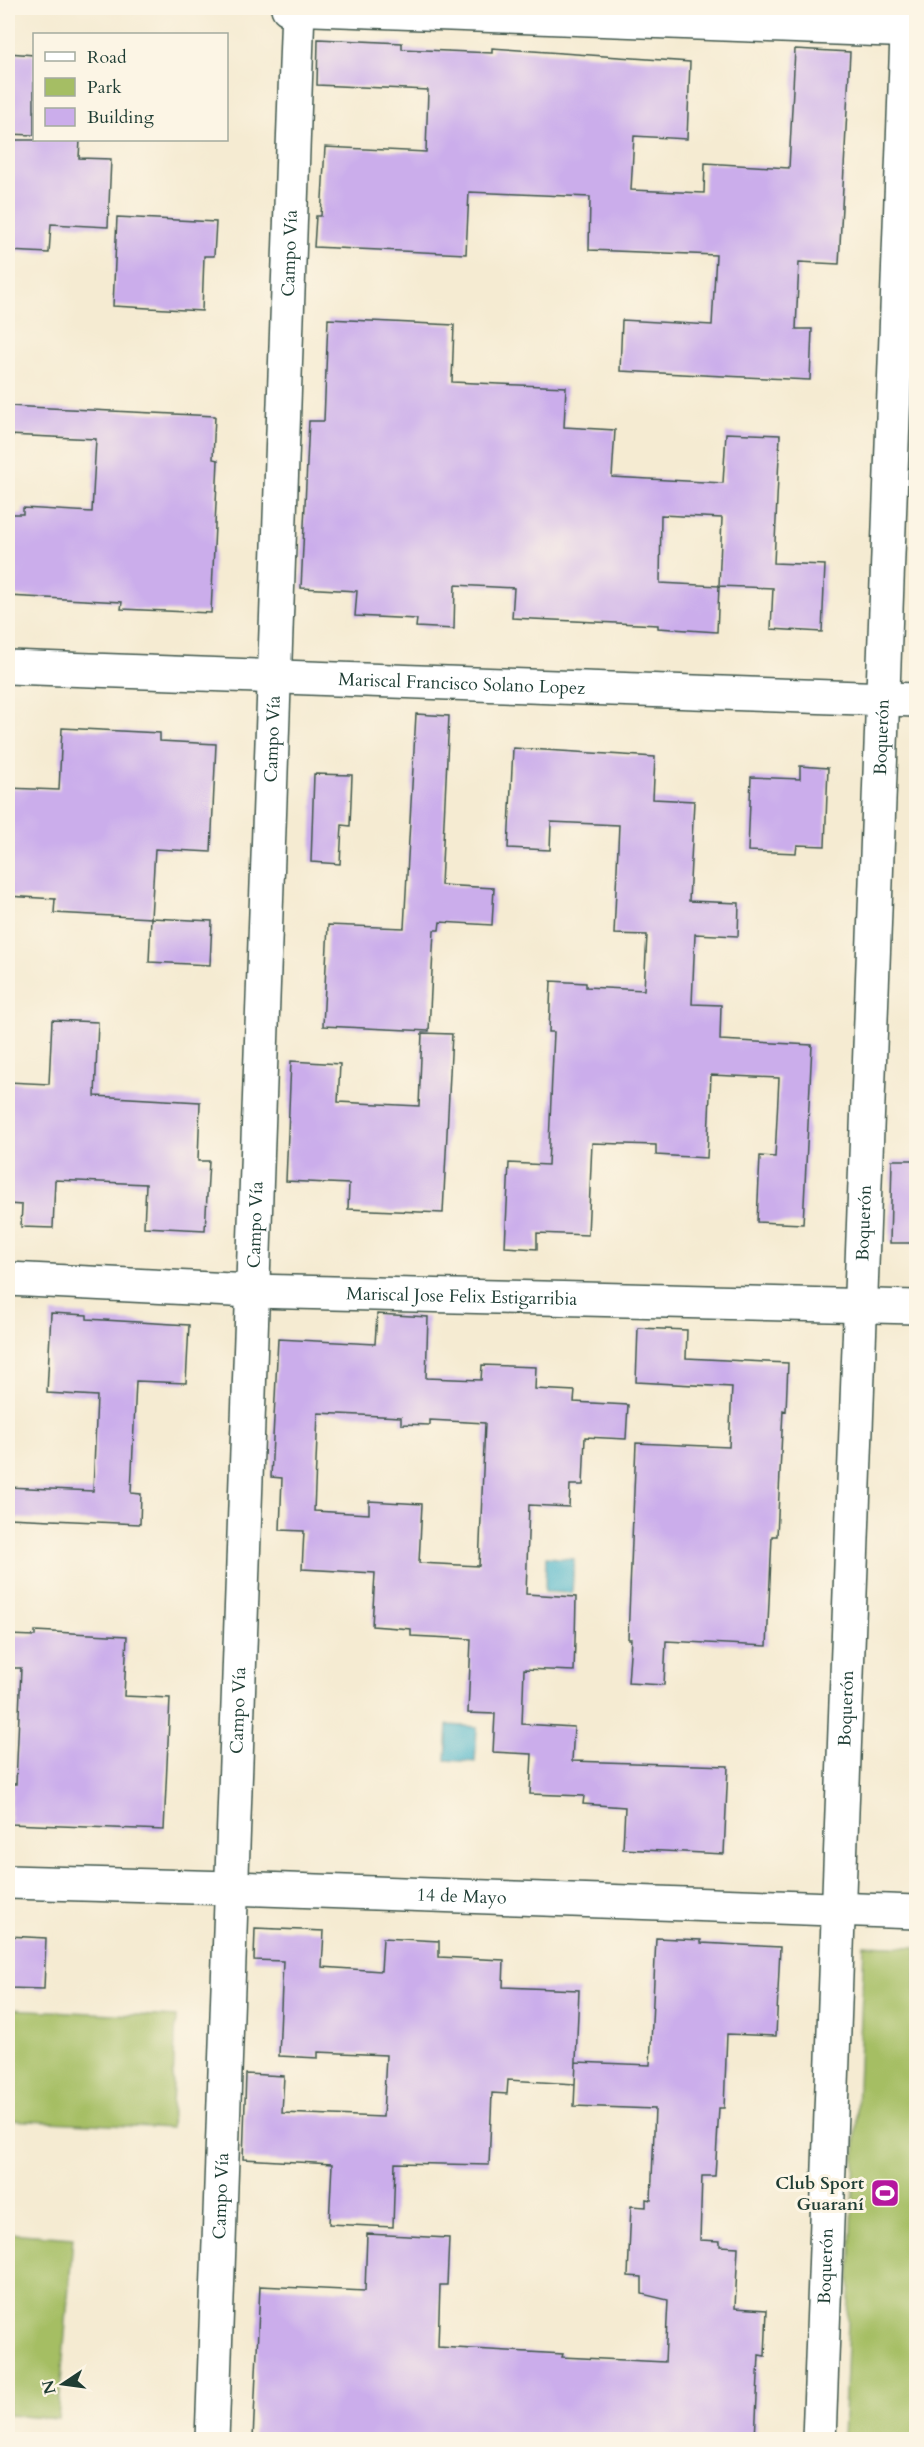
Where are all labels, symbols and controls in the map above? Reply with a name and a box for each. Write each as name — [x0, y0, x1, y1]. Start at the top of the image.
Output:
legend — [33, 33, 228, 141]
text: Road — [87, 45, 127, 70]
text: Park — [87, 75, 122, 100]
text: Building — [87, 105, 155, 130]
street label: Campo Vía — [275, 209, 303, 297]
street label: Mariscal Francisco Solano Lopez — [338, 667, 586, 700]
street label: Campo Vía — [258, 695, 286, 783]
street label: Boquerón — [867, 698, 895, 776]
street label: Campo Vía — [241, 1181, 269, 1269]
street label: Boquerón — [850, 1184, 877, 1261]
street label: Mariscal Jose Felix Estigarribia — [346, 1281, 578, 1311]
street label: Campo Vía — [224, 1666, 252, 1754]
street label: Boquerón — [832, 1669, 860, 1747]
street label: 14 de Mayo — [416, 1882, 507, 1910]
street label: Campo Vía — [207, 2152, 235, 2240]
place label: Club Sport Guaraní — [775, 2171, 865, 2217]
sports icon: Club Sport Guaraní — [869, 2177, 901, 2209]
street label: Boquerón — [811, 2227, 839, 2305]
north arrow — [33, 2354, 93, 2414]
text: N — [37, 2378, 62, 2396]

